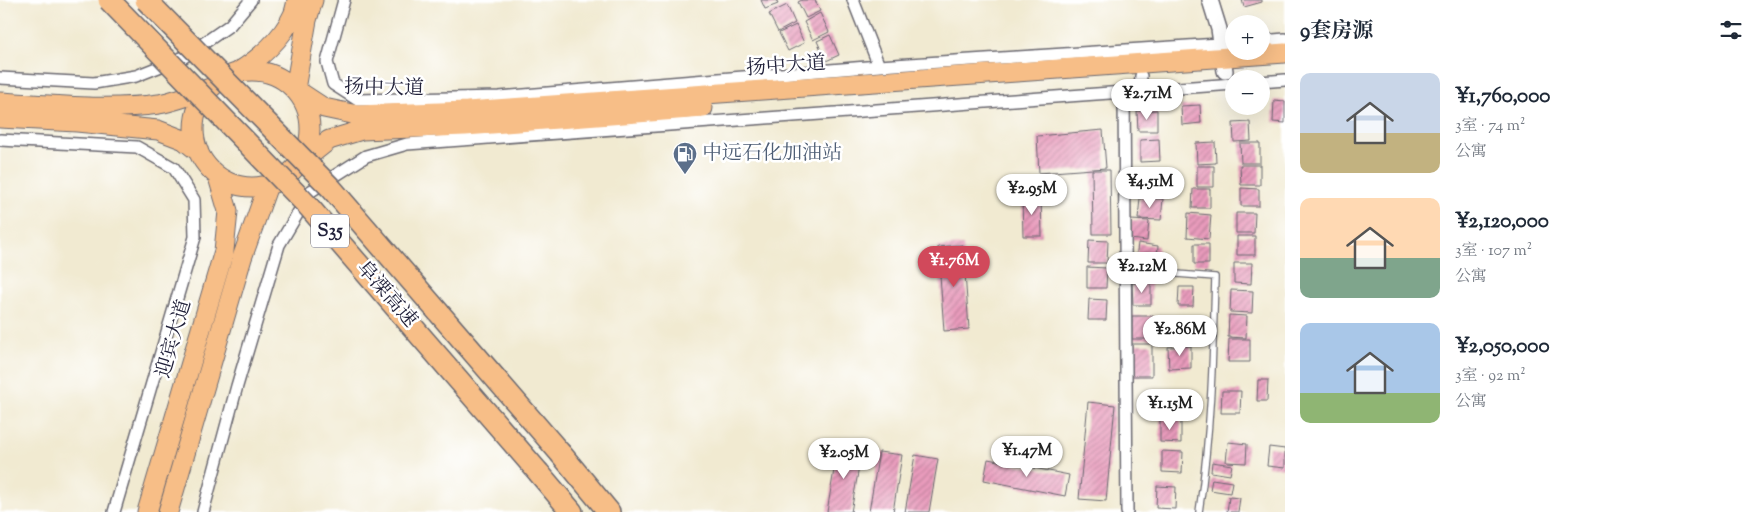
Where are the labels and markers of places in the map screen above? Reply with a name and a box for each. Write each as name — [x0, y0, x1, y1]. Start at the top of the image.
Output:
pin: ¥2.71M — [1106, 78, 1188, 121]
place label: 中远石化加油站 — [702, 140, 842, 169]
fuel station icon: 中远石化加油站 — [672, 141, 698, 175]
pin: ¥4.51M — [1109, 166, 1191, 209]
pin: ¥2.95M — [991, 174, 1073, 216]
pin: ¥1.76M — [913, 246, 995, 288]
pin: ¥2.12M — [1101, 252, 1183, 294]
pin: ¥2.86M — [1139, 314, 1221, 357]
pin: ¥1.15M — [1129, 388, 1211, 431]
pin: ¥1.47M — [986, 436, 1068, 478]
pin: ¥2.05M — [803, 438, 885, 480]

